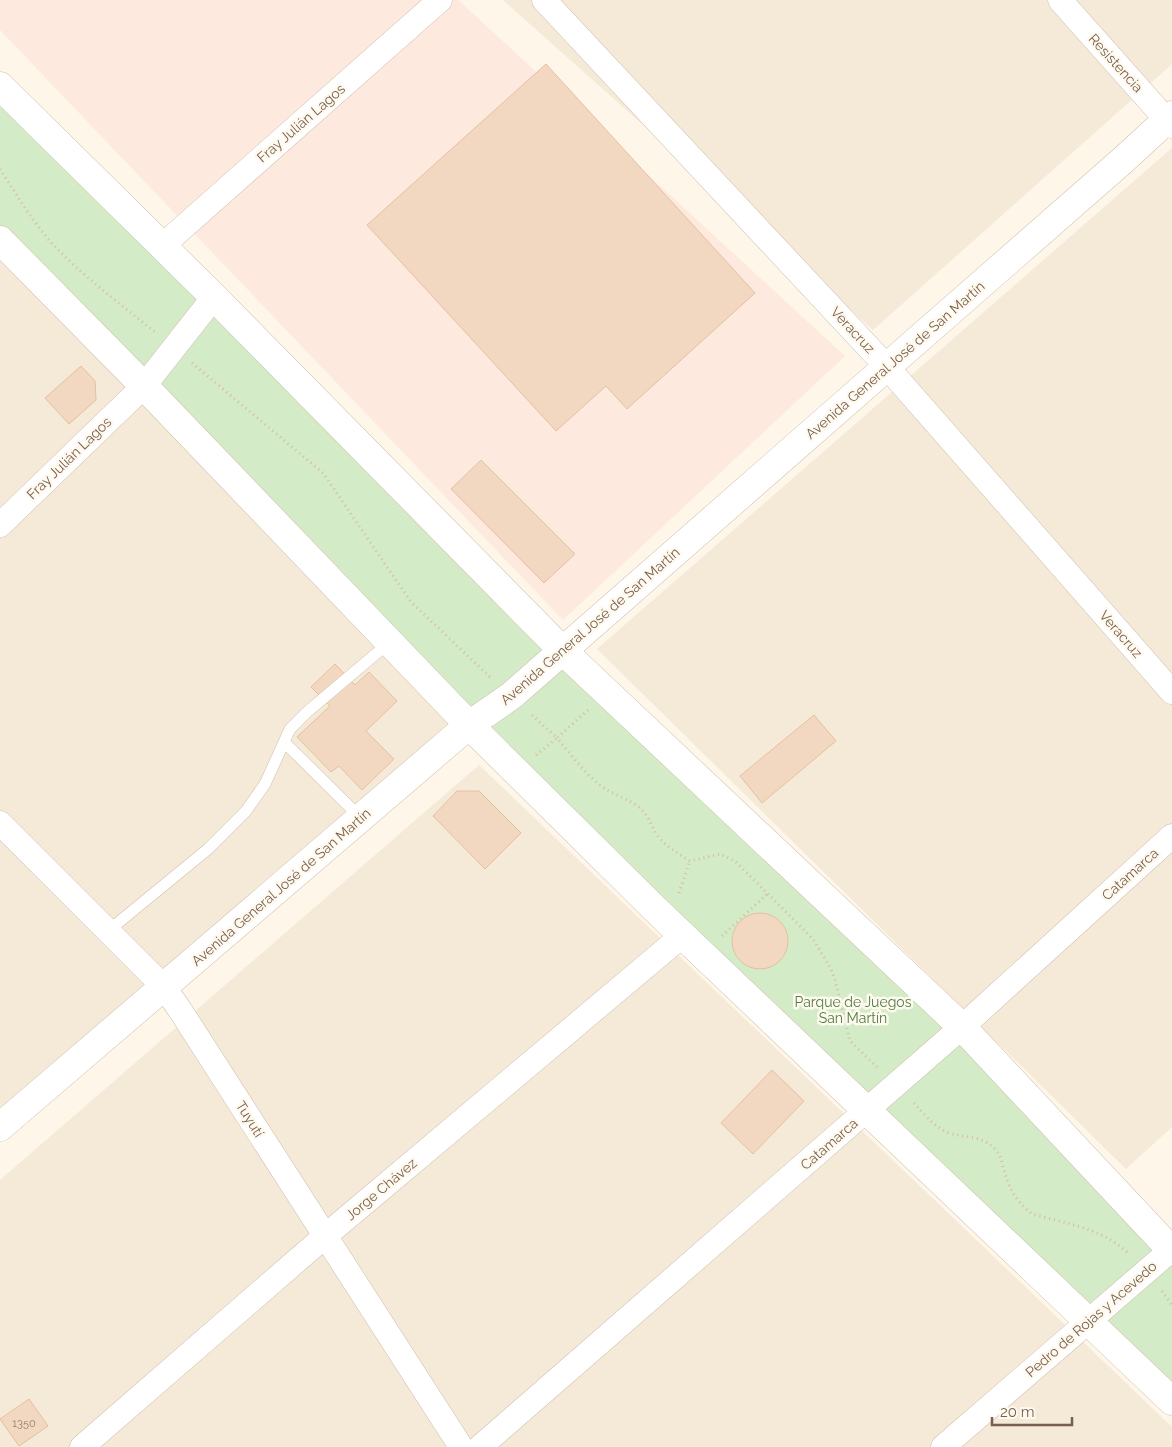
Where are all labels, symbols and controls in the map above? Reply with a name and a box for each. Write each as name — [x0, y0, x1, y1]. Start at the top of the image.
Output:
street label: Resistencia — [1086, 31, 1146, 95]
street label: Fray Julián Lagos — [254, 80, 348, 166]
street label: Avenida General José de San Martín — [802, 278, 988, 442]
street label: Veracruz — [828, 304, 878, 356]
street label: Fray Julián Lagos — [23, 413, 115, 502]
street label: Avenida General José de San Martín — [497, 544, 683, 708]
street label: Veracruz — [1096, 607, 1146, 661]
street label: Avenida General José de San Martín — [188, 805, 374, 969]
street label: Catamarca — [1099, 845, 1161, 903]
park label: Parque de Juegos San Martín — [795, 994, 912, 1026]
street label: Tuyutí — [233, 1098, 268, 1141]
street label: Catamarca — [797, 1115, 861, 1173]
street label: Jorge Chávez — [342, 1155, 420, 1223]
street label: Pedro de Rojas y Acevedo — [1022, 1258, 1160, 1380]
scale bar — [992, 1394, 1072, 1426]
text: 20 m — [1000, 1403, 1035, 1421]
house number: 1350 — [12, 1417, 36, 1430]

